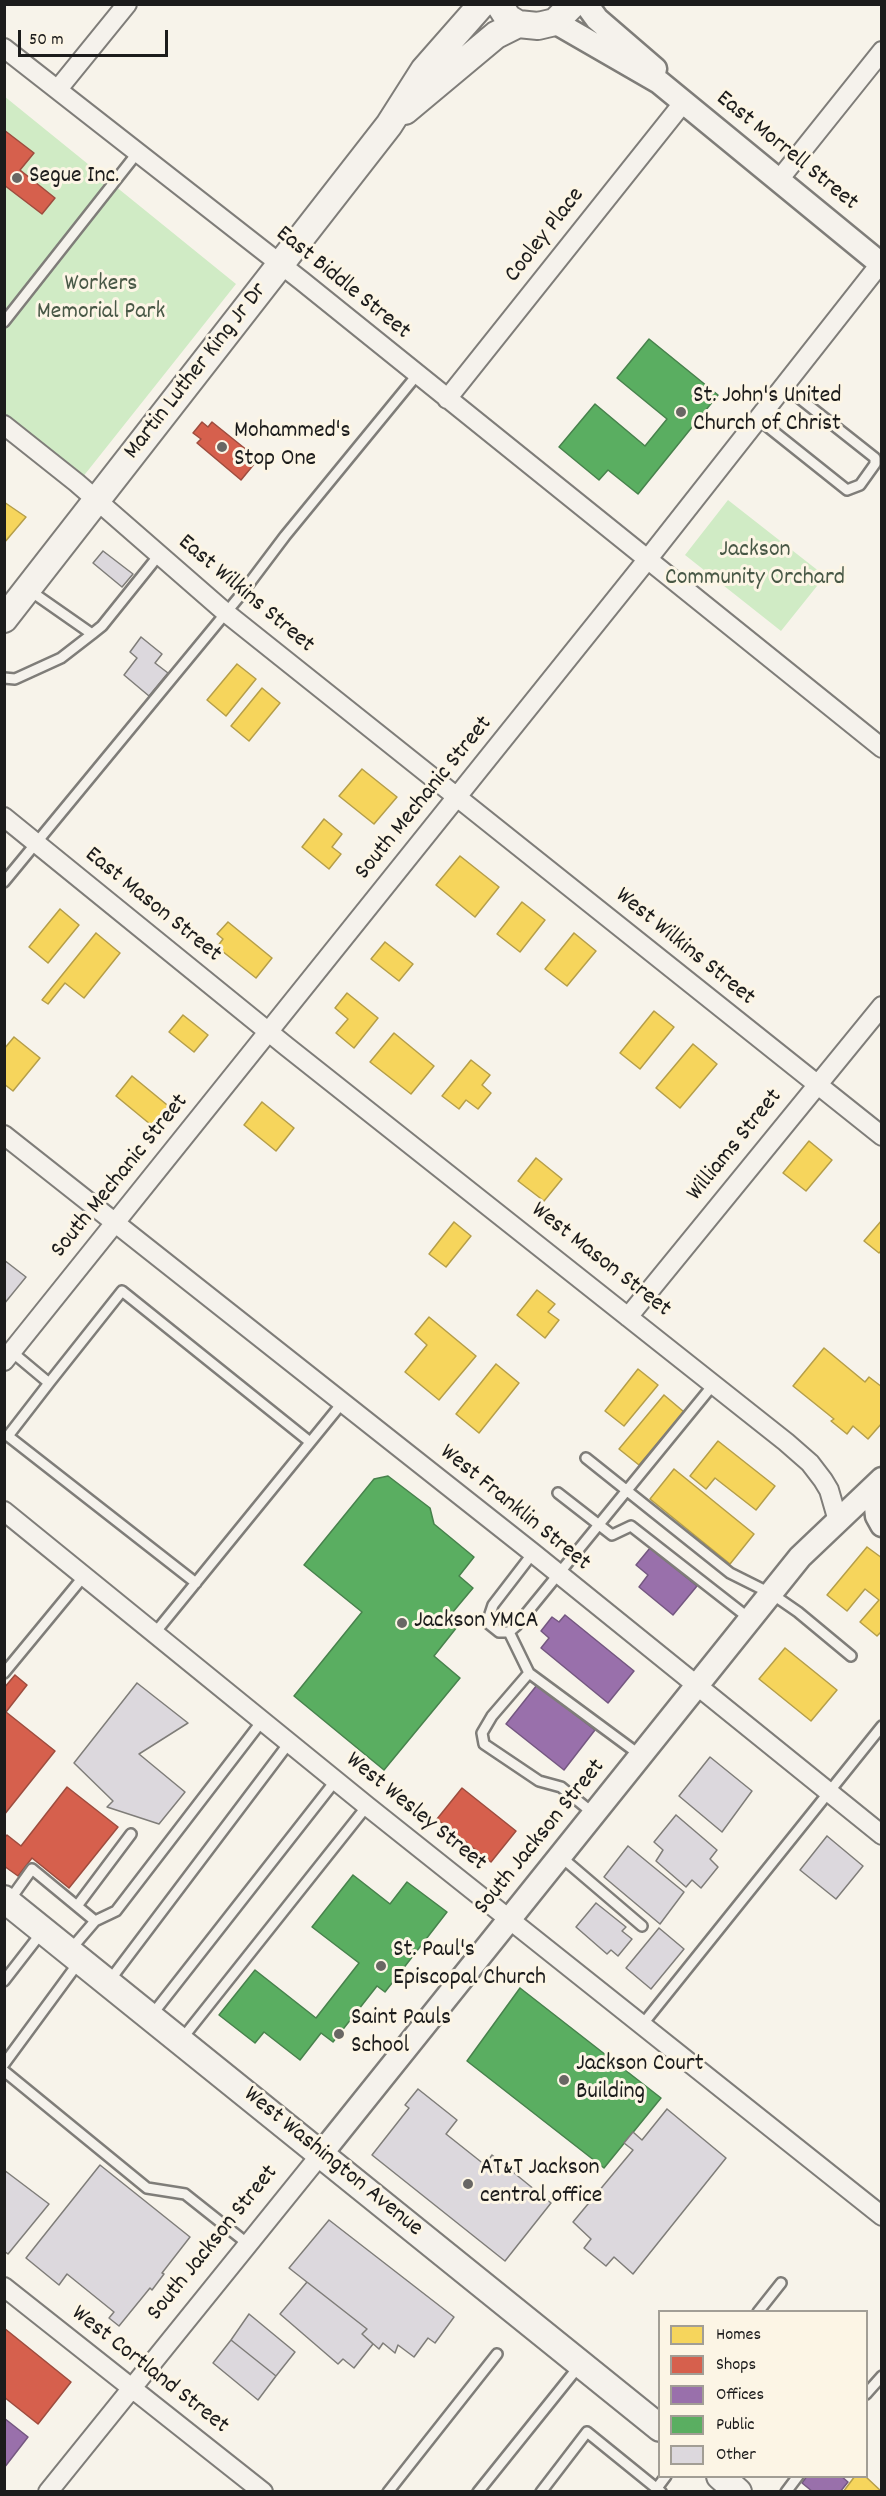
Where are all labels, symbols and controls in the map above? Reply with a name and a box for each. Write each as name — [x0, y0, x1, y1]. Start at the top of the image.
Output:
scale bar — [21, 18, 171, 56]
text: 50 m — [29, 28, 64, 53]
street label: East Morrell Street — [709, 86, 863, 218]
place label: Segue Inc. — [29, 164, 119, 192]
marker: Segue Inc. — [10, 171, 24, 185]
street label: Cooley Place — [500, 183, 592, 289]
street label: East Biddle Street — [269, 221, 415, 347]
park label: Workers Memorial Park — [37, 272, 165, 328]
street label: Martin Luther King Jr Dr — [119, 278, 275, 466]
place label: St. John's United Church of Christ — [693, 384, 841, 440]
marker: St. John's United Church of Christ — [674, 405, 688, 419]
place label: Mohammed's Stop One — [234, 419, 351, 475]
marker: Mohammed's Stop One — [215, 440, 229, 454]
street label: East Wilkins Street — [171, 529, 319, 661]
park label: Jackson Community Orchard — [665, 538, 845, 594]
street label: South Mechanic Street — [350, 711, 500, 887]
street label: East Mason Street — [78, 842, 226, 970]
street label: West Wilkins Street — [608, 883, 760, 1013]
street label: Williams Street — [682, 1084, 790, 1208]
street label: South Mechanic Street — [46, 1089, 196, 1265]
street label: West Mason Street — [524, 1197, 676, 1325]
street label: West Franklin Street — [433, 1439, 595, 1579]
place label: Jackson YMCA — [414, 1609, 539, 1637]
marker: Jackson YMCA — [395, 1616, 409, 1630]
street label: West Wesley Street — [339, 1747, 491, 1879]
street label: South Jackson Street — [469, 1754, 613, 1922]
place label: St. Paul's Episcopal Church — [393, 1938, 546, 1994]
marker: St. Paul's Episcopal Church — [374, 1959, 388, 1973]
place label: Saint Pauls School — [351, 2006, 451, 2062]
marker: Saint Pauls School — [332, 2027, 346, 2041]
place label: Jackson Court Building — [576, 2052, 703, 2108]
marker: Jackson Court Building — [557, 2073, 571, 2087]
street label: West Washington Avenue — [236, 2082, 428, 2244]
place label: AT&T Jackson central office — [480, 2156, 602, 2212]
street label: South Jackson Street — [142, 2160, 286, 2328]
marker: AT&T Jackson central office — [461, 2177, 475, 2191]
street label: West Cortland Street — [64, 2300, 234, 2442]
legend — [658, 2310, 868, 2478]
text: Homes — [716, 2323, 761, 2348]
text: Shops — [716, 2353, 756, 2378]
text: Offices — [716, 2383, 764, 2408]
text: Public — [716, 2413, 755, 2438]
text: Other — [716, 2443, 756, 2468]

